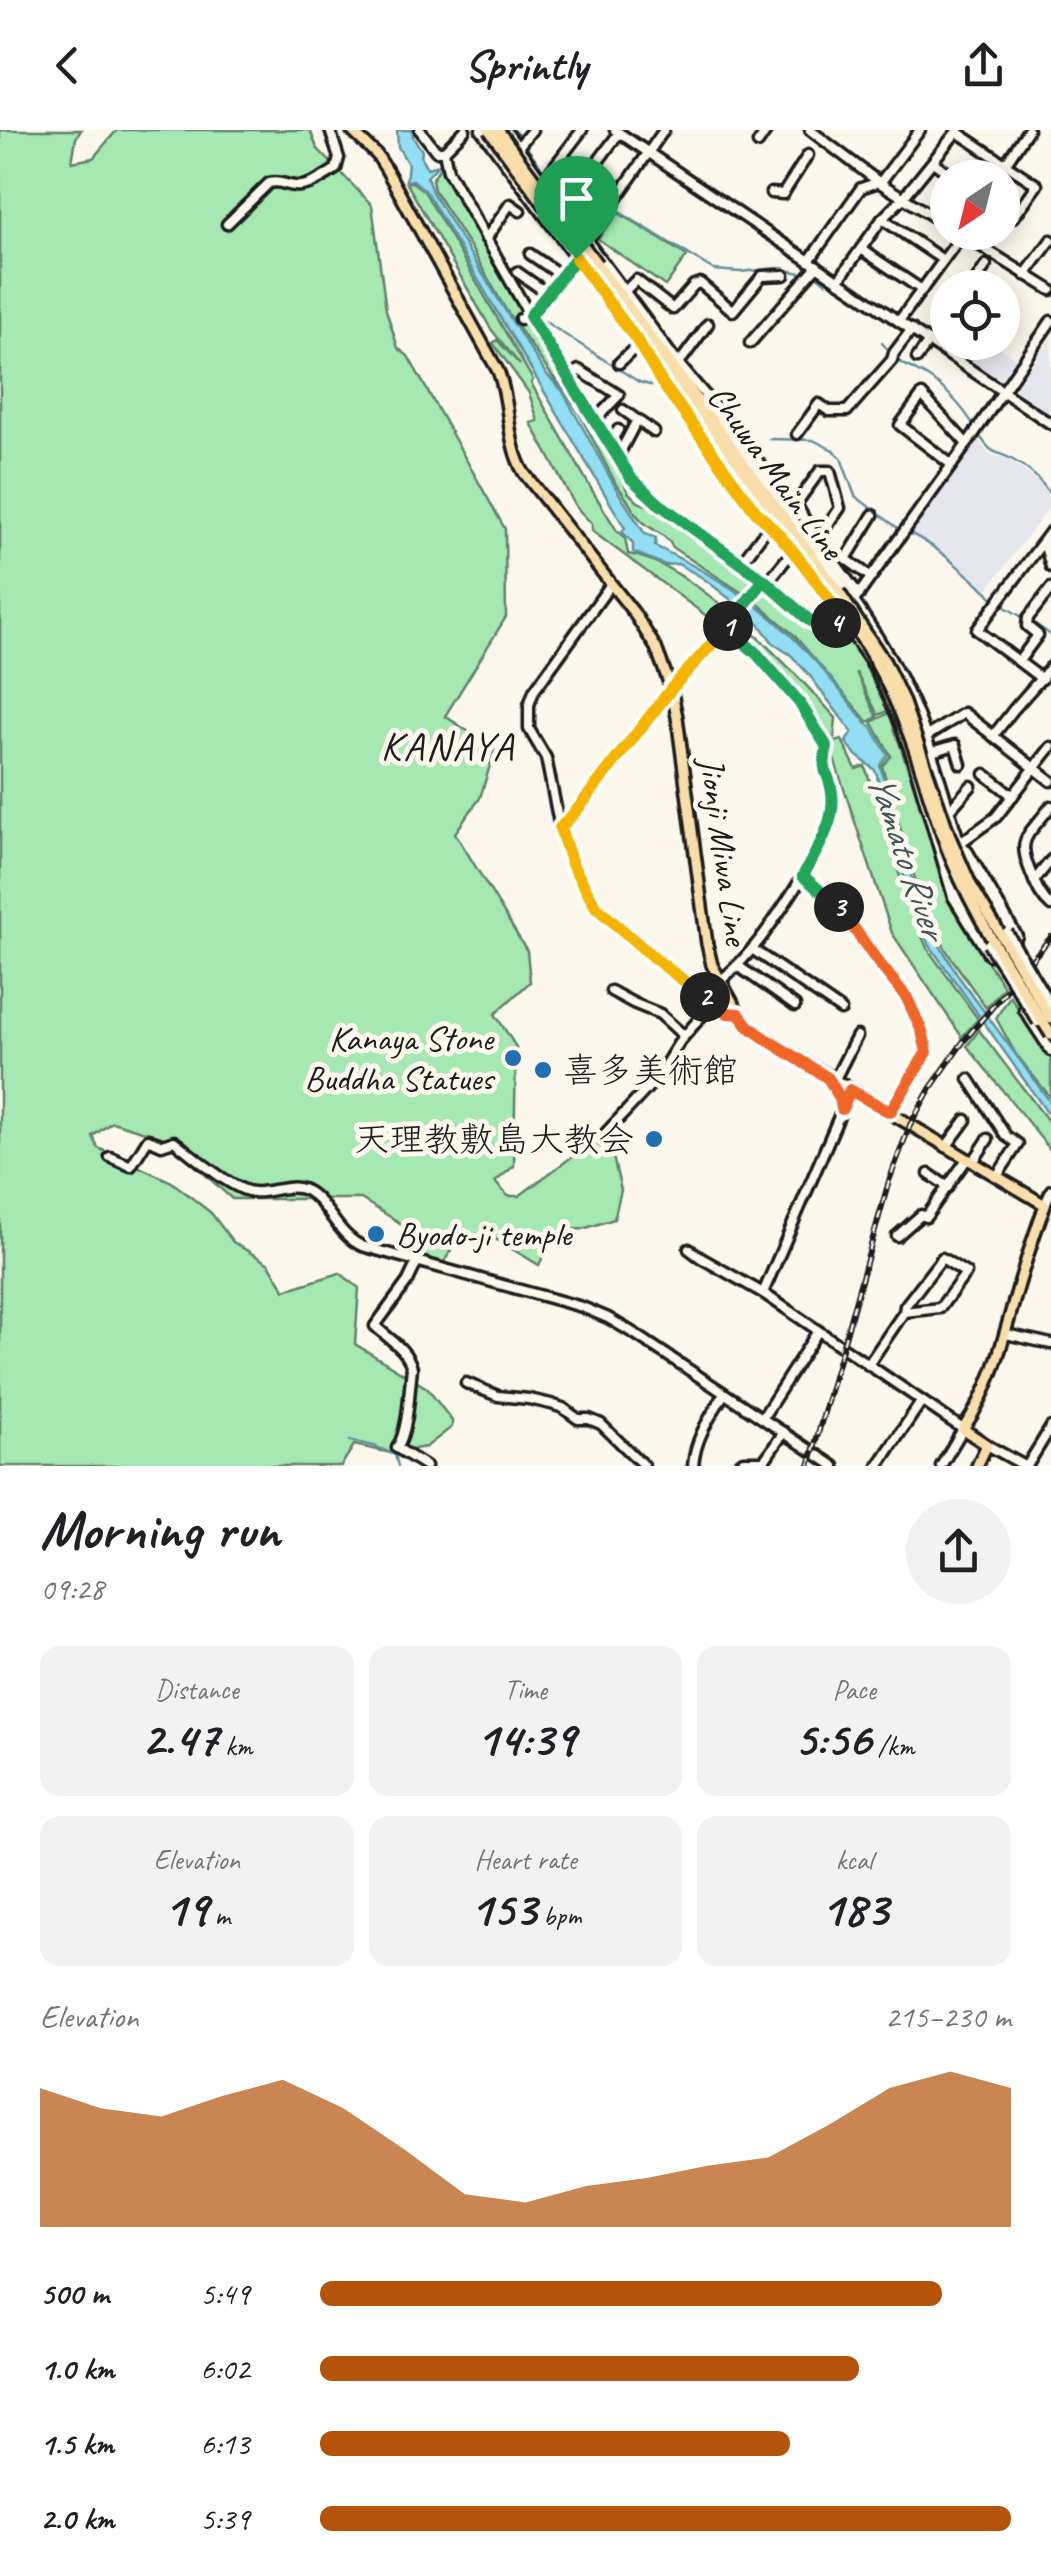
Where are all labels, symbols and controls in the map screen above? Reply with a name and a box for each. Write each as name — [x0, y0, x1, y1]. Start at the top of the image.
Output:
text: Sprintly — [464, 37, 587, 94]
icon: back — [40, 38, 95, 93]
icon: share — [956, 38, 1011, 93]
pin — [534, 156, 619, 259]
north arrow — [930, 160, 1020, 250]
map controls — [930, 160, 1020, 360]
icon: arrive — [549, 171, 604, 226]
button: locate — [930, 270, 1020, 360]
street label: Chuwa Main Line — [697, 376, 856, 570]
pin: 4 — [811, 598, 861, 648]
pin: 1 — [703, 601, 753, 651]
text: 4 — [830, 605, 842, 640]
text: 1 — [722, 608, 734, 643]
district label: KANAYA — [381, 721, 515, 771]
street label: Jionji Miwa Line — [688, 752, 760, 950]
water label: Yamato River — [857, 767, 959, 950]
pin: 3 — [814, 882, 864, 932]
text: 3 — [833, 889, 845, 924]
pin: 2 — [680, 972, 730, 1022]
text: 2 — [699, 979, 711, 1014]
place label: Kanaya Stone Buddha Statues — [304, 1016, 496, 1101]
marker: Kanaya Stone Buddha Statues — [502, 1047, 524, 1069]
place label: 喜多美術館 — [563, 1048, 738, 1093]
marker: 喜多美術館 — [532, 1059, 554, 1081]
place label: 天理教敷島大教会 — [354, 1117, 634, 1162]
marker: 天理教敷島大教会 — [643, 1128, 665, 1150]
place label: Byodo-ji temple — [396, 1212, 574, 1257]
marker: Byodo-ji temple — [365, 1223, 387, 1245]
text: Morning run — [40, 1495, 280, 1565]
button: share — [906, 1499, 1011, 1604]
text: 09:28 — [40, 1568, 104, 1609]
text: Distance — [155, 1672, 239, 1707]
text: Time — [504, 1672, 547, 1707]
text: Pace — [833, 1672, 876, 1707]
text: 2.47 — [141, 1707, 218, 1770]
text: 14:39 — [476, 1707, 575, 1770]
text: 5:56 — [794, 1707, 871, 1770]
text: km — [218, 1728, 253, 1763]
text: /km — [871, 1728, 914, 1763]
text: Elevation — [154, 1842, 240, 1877]
text: Heart rate — [474, 1842, 577, 1877]
text: kcal — [836, 1842, 873, 1877]
text: 19 — [163, 1877, 208, 1940]
text: 153 — [470, 1877, 536, 1940]
text: 183 — [820, 1877, 888, 1940]
text: m — [208, 1898, 230, 1933]
text: bpm — [536, 1898, 581, 1933]
text: Elevation — [40, 1996, 138, 2037]
text: 215–230 m — [885, 1996, 1011, 2037]
text: 500 m — [40, 2273, 109, 2314]
text: 5:49 — [200, 2273, 250, 2314]
text: 1.0 km — [40, 2348, 114, 2389]
text: 6:02 — [200, 2348, 250, 2389]
text: 1.5 km — [40, 2423, 114, 2464]
text: 6:13 — [200, 2423, 250, 2464]
text: 2.0 km — [40, 2498, 114, 2539]
text: 5:39 — [200, 2498, 250, 2539]

